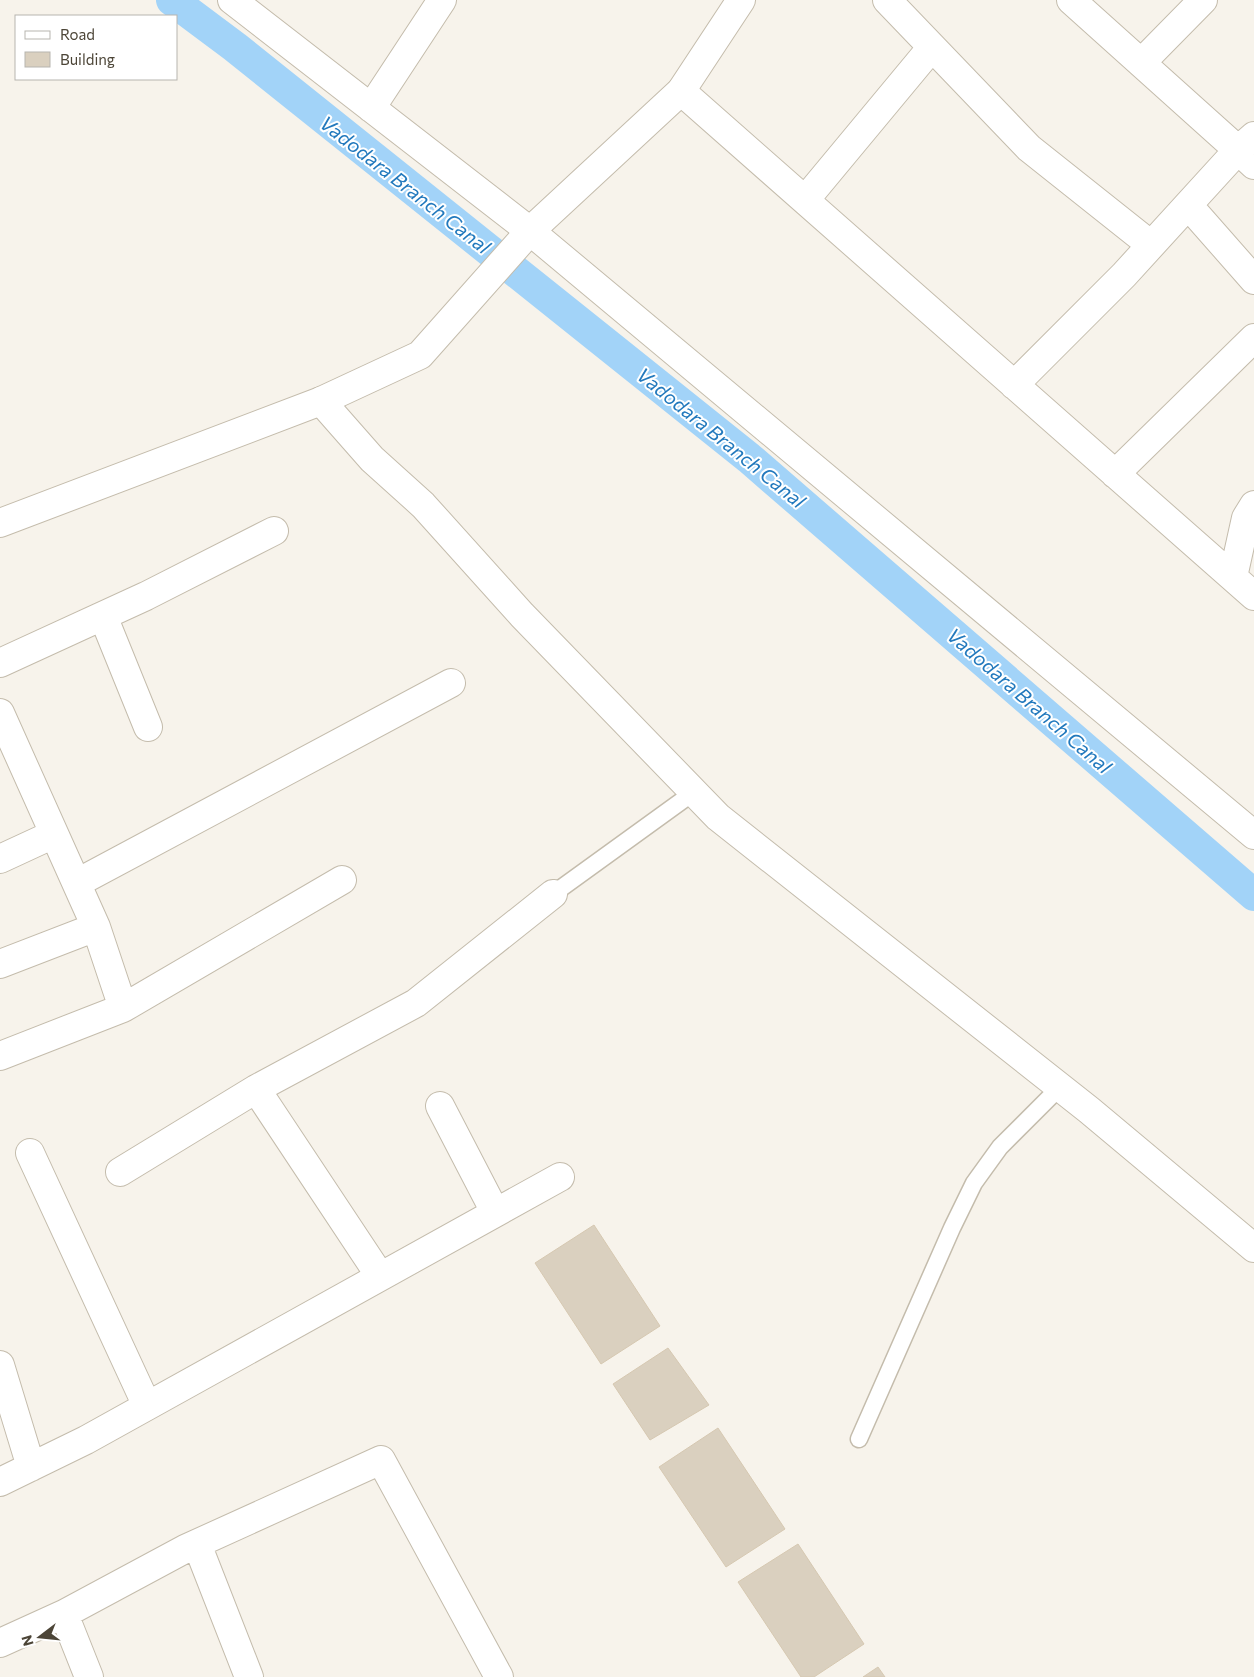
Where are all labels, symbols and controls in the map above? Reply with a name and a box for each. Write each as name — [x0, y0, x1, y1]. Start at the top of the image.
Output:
legend — [15, 15, 178, 80]
text: Road — [60, 25, 95, 43]
text: Building — [60, 50, 115, 68]
water label: Vadodara Branch Canal — [316, 110, 496, 259]
water label: Vadodara Branch Canal — [633, 362, 811, 513]
water label: Vadodara Branch Canal — [943, 622, 1117, 779]
north arrow — [15, 1612, 65, 1662]
text: N — [17, 1633, 37, 1648]

